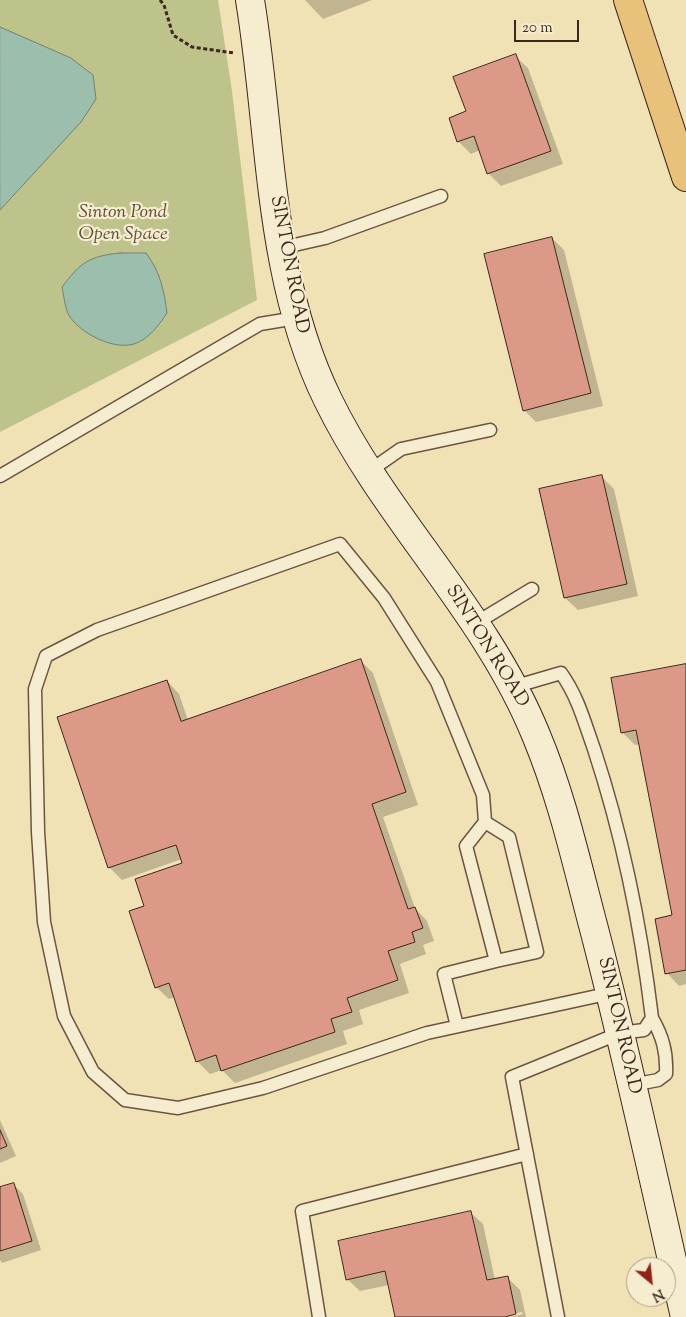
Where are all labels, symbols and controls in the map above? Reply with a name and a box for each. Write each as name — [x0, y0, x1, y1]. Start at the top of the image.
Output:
scale bar — [516, 10, 581, 42]
text: 20 m — [522, 18, 553, 39]
street label: SINTON ROAD — [263, 194, 313, 336]
park label: Sinton Pond Open Space — [78, 203, 168, 247]
street label: SINTON ROAD — [439, 582, 533, 712]
street label: SINTON ROAD — [591, 955, 645, 1097]
north arrow — [626, 1257, 676, 1307]
text: N — [648, 1283, 667, 1306]

